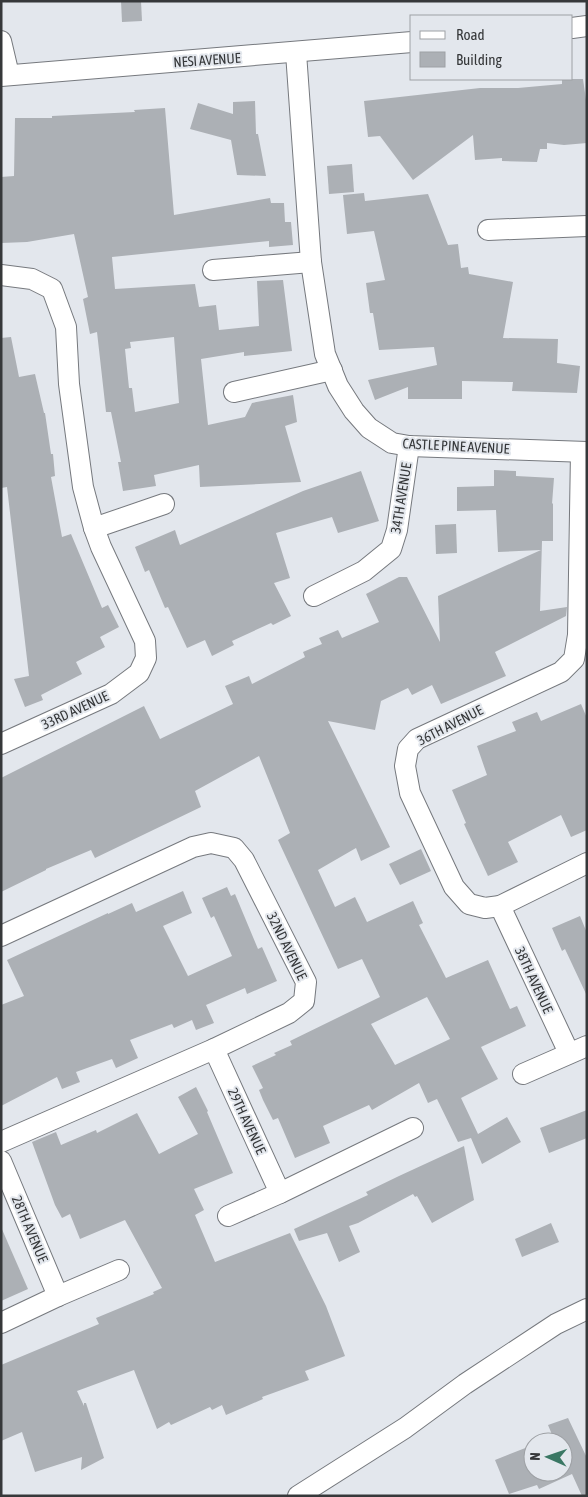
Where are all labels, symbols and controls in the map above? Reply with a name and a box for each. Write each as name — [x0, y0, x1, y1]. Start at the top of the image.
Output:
legend — [410, 15, 573, 80]
text: Road — [456, 26, 485, 43]
street label: NESI AVENUE — [173, 50, 241, 70]
text: Building — [456, 51, 502, 68]
street label: CASTLE PINE AVENUE — [402, 435, 510, 457]
street label: 34TH AVENUE — [388, 462, 414, 534]
street label: 33RD AVENUE — [39, 688, 111, 732]
street label: 36TH AVENUE — [415, 702, 485, 748]
street label: 32ND AVENUE — [264, 910, 310, 982]
street label: 38TH AVENUE — [512, 944, 556, 1016]
street label: 29TH AVENUE — [225, 1085, 269, 1157]
street label: 28TH AVENUE — [9, 1193, 51, 1265]
north arrow — [523, 1432, 573, 1482]
text: N — [527, 1452, 543, 1461]

